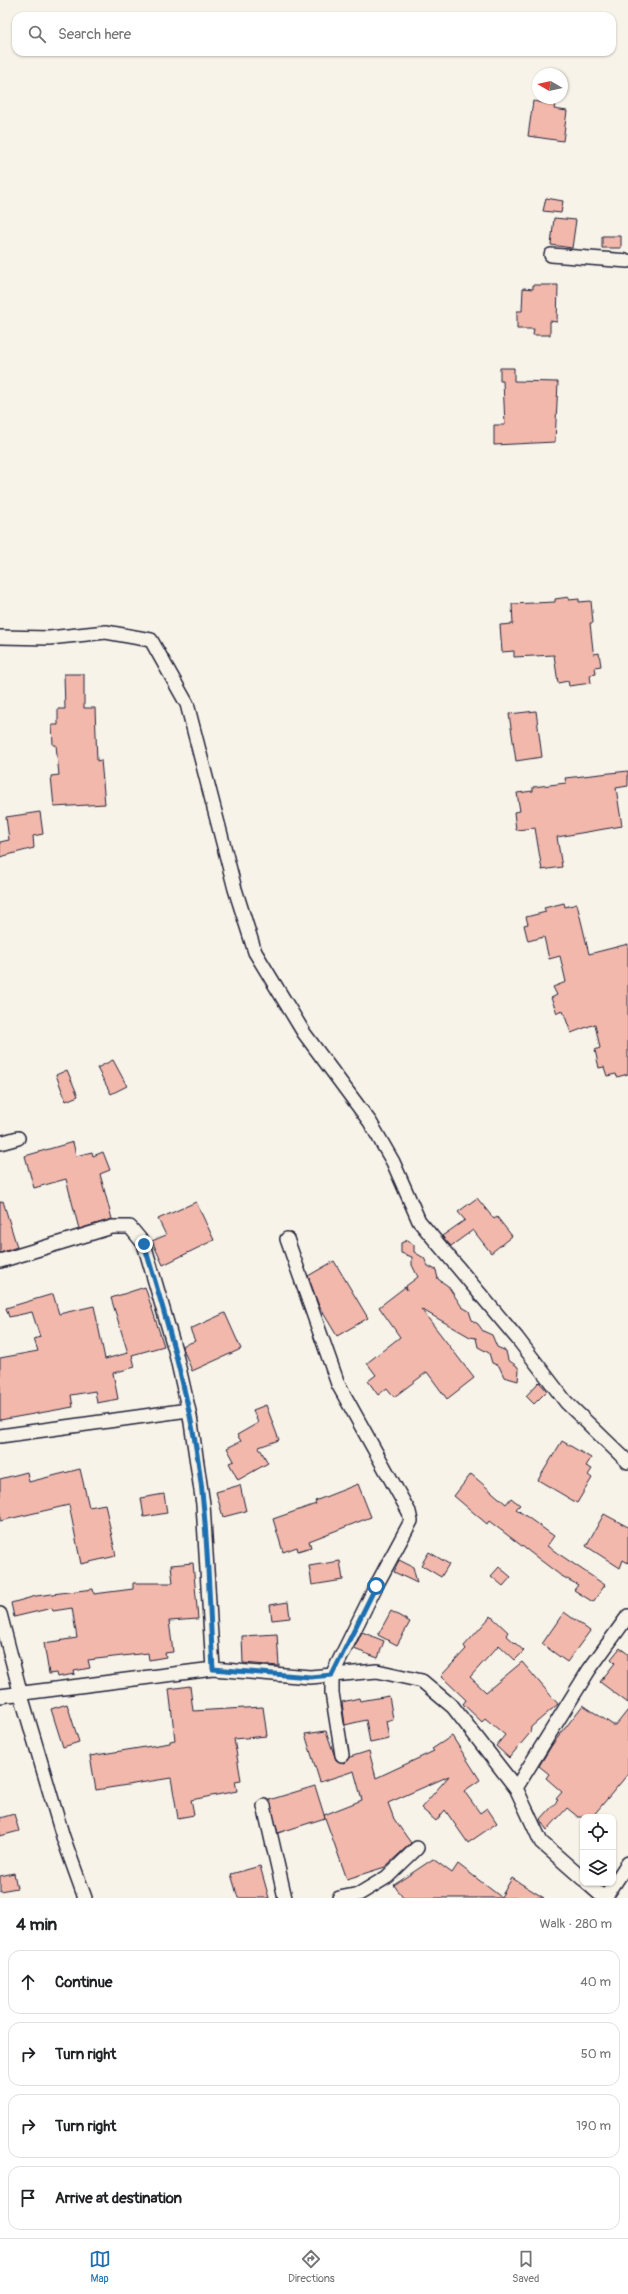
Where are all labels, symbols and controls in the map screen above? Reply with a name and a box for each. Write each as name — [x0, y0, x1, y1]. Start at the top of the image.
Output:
search box — [12, 12, 616, 56]
icon: search — [26, 23, 48, 45]
text: Search here — [58, 25, 131, 44]
north arrow — [532, 68, 568, 104]
route end — [135, 1235, 153, 1253]
route start — [367, 1577, 385, 1595]
map controls — [580, 1814, 616, 1886]
button: locate — [580, 1814, 616, 1850]
button: layers — [580, 1850, 616, 1886]
text: 4 min — [16, 1914, 57, 1935]
text: Walk · 280 m — [539, 1916, 612, 1932]
icon: ahead — [17, 1971, 39, 1993]
text: Continue — [55, 1973, 113, 1992]
text: 40 m — [580, 1974, 611, 1990]
icon: right — [17, 2043, 39, 2065]
text: Turn right — [55, 2045, 116, 2064]
text: 50 m — [581, 2046, 611, 2062]
icon: right — [17, 2115, 39, 2137]
text: Turn right — [55, 2117, 116, 2136]
text: 190 m — [576, 2118, 611, 2134]
icon: arrive — [17, 2187, 39, 2209]
text: Arrive at destination — [55, 2189, 182, 2208]
tab: Map — [89, 2248, 111, 2285]
tab: Directions — [288, 2248, 335, 2285]
tab: Saved — [512, 2248, 539, 2285]

